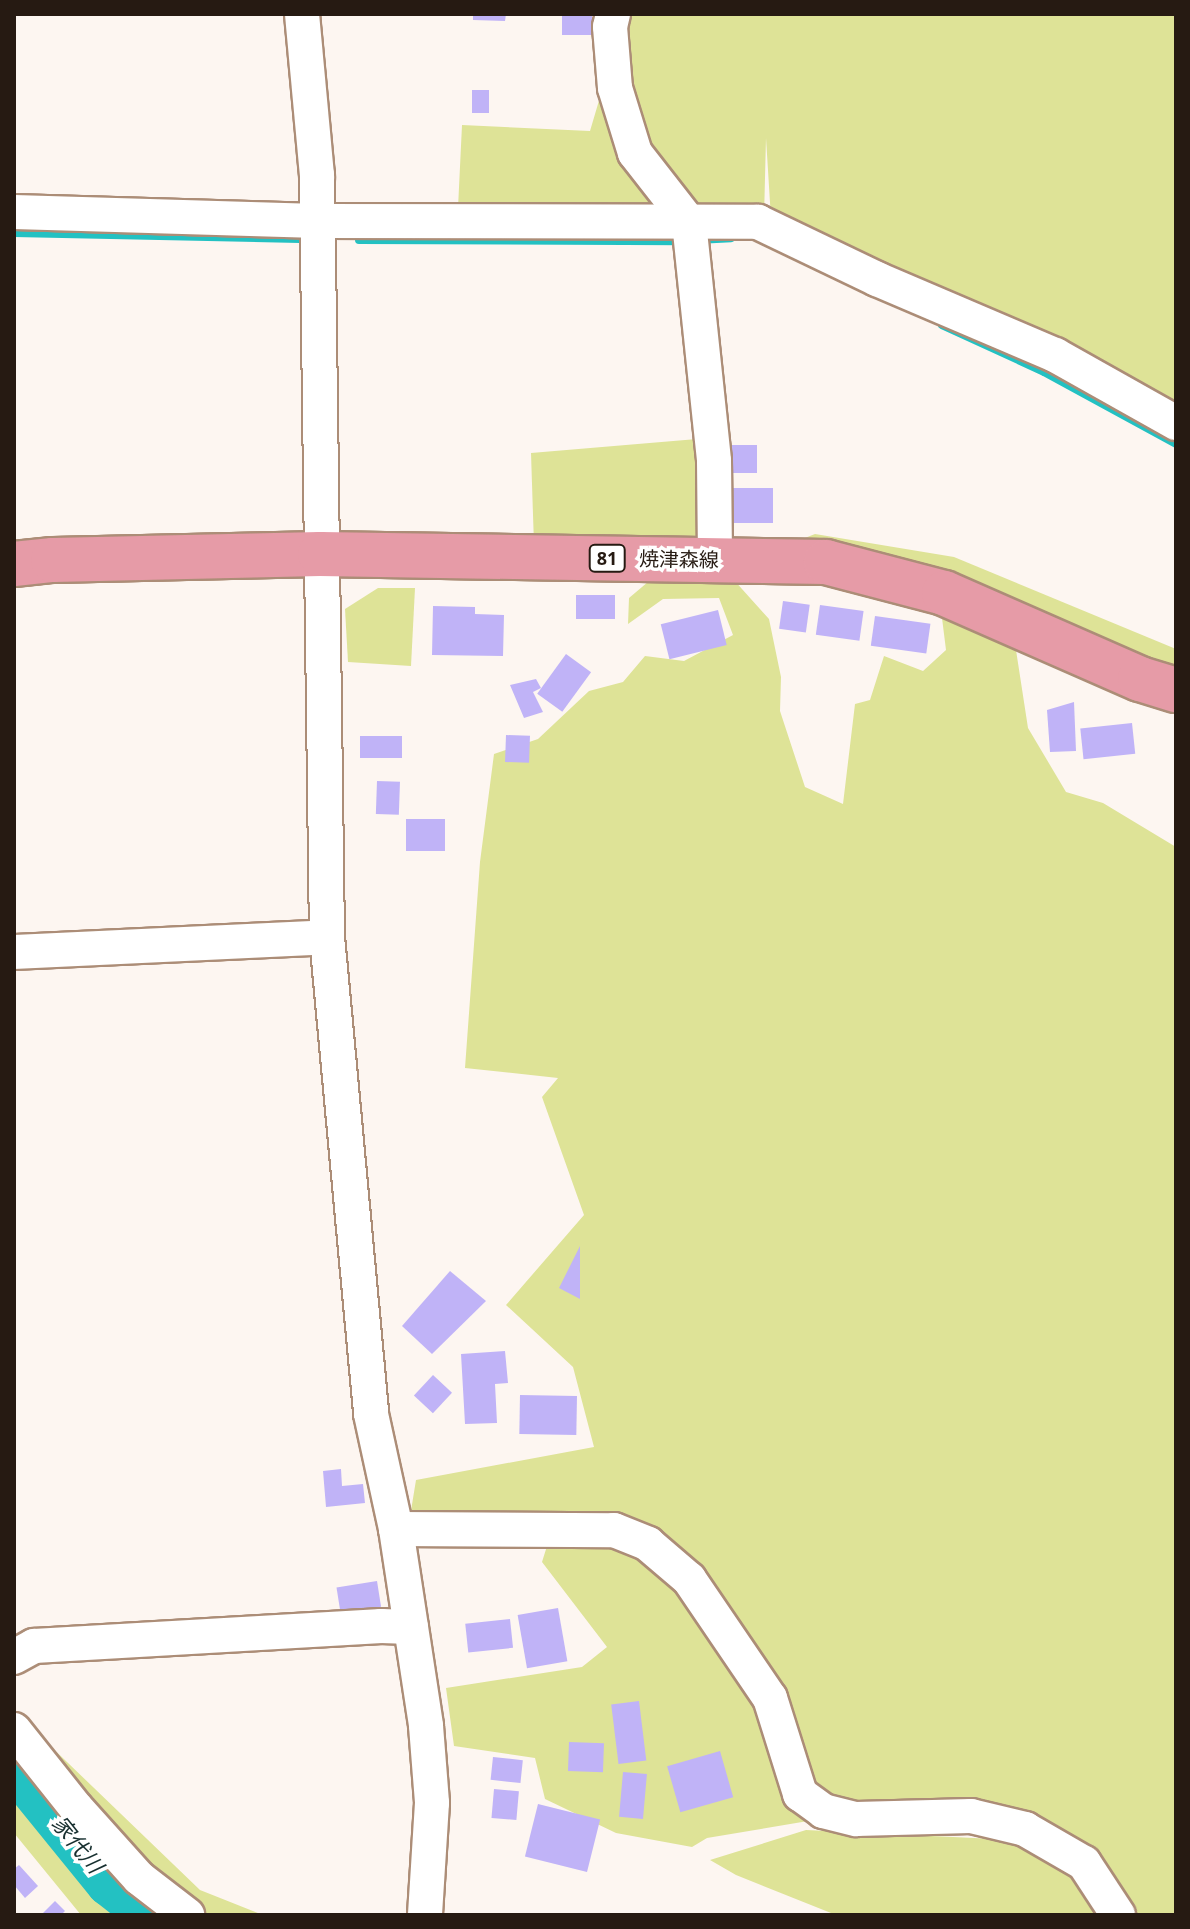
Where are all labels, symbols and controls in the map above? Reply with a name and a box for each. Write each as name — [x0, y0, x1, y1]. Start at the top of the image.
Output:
road number: 81 — [587, 544, 627, 572]
street label: 焼津森線 — [639, 546, 719, 572]
water label: 家代川 — [47, 1810, 109, 1878]

